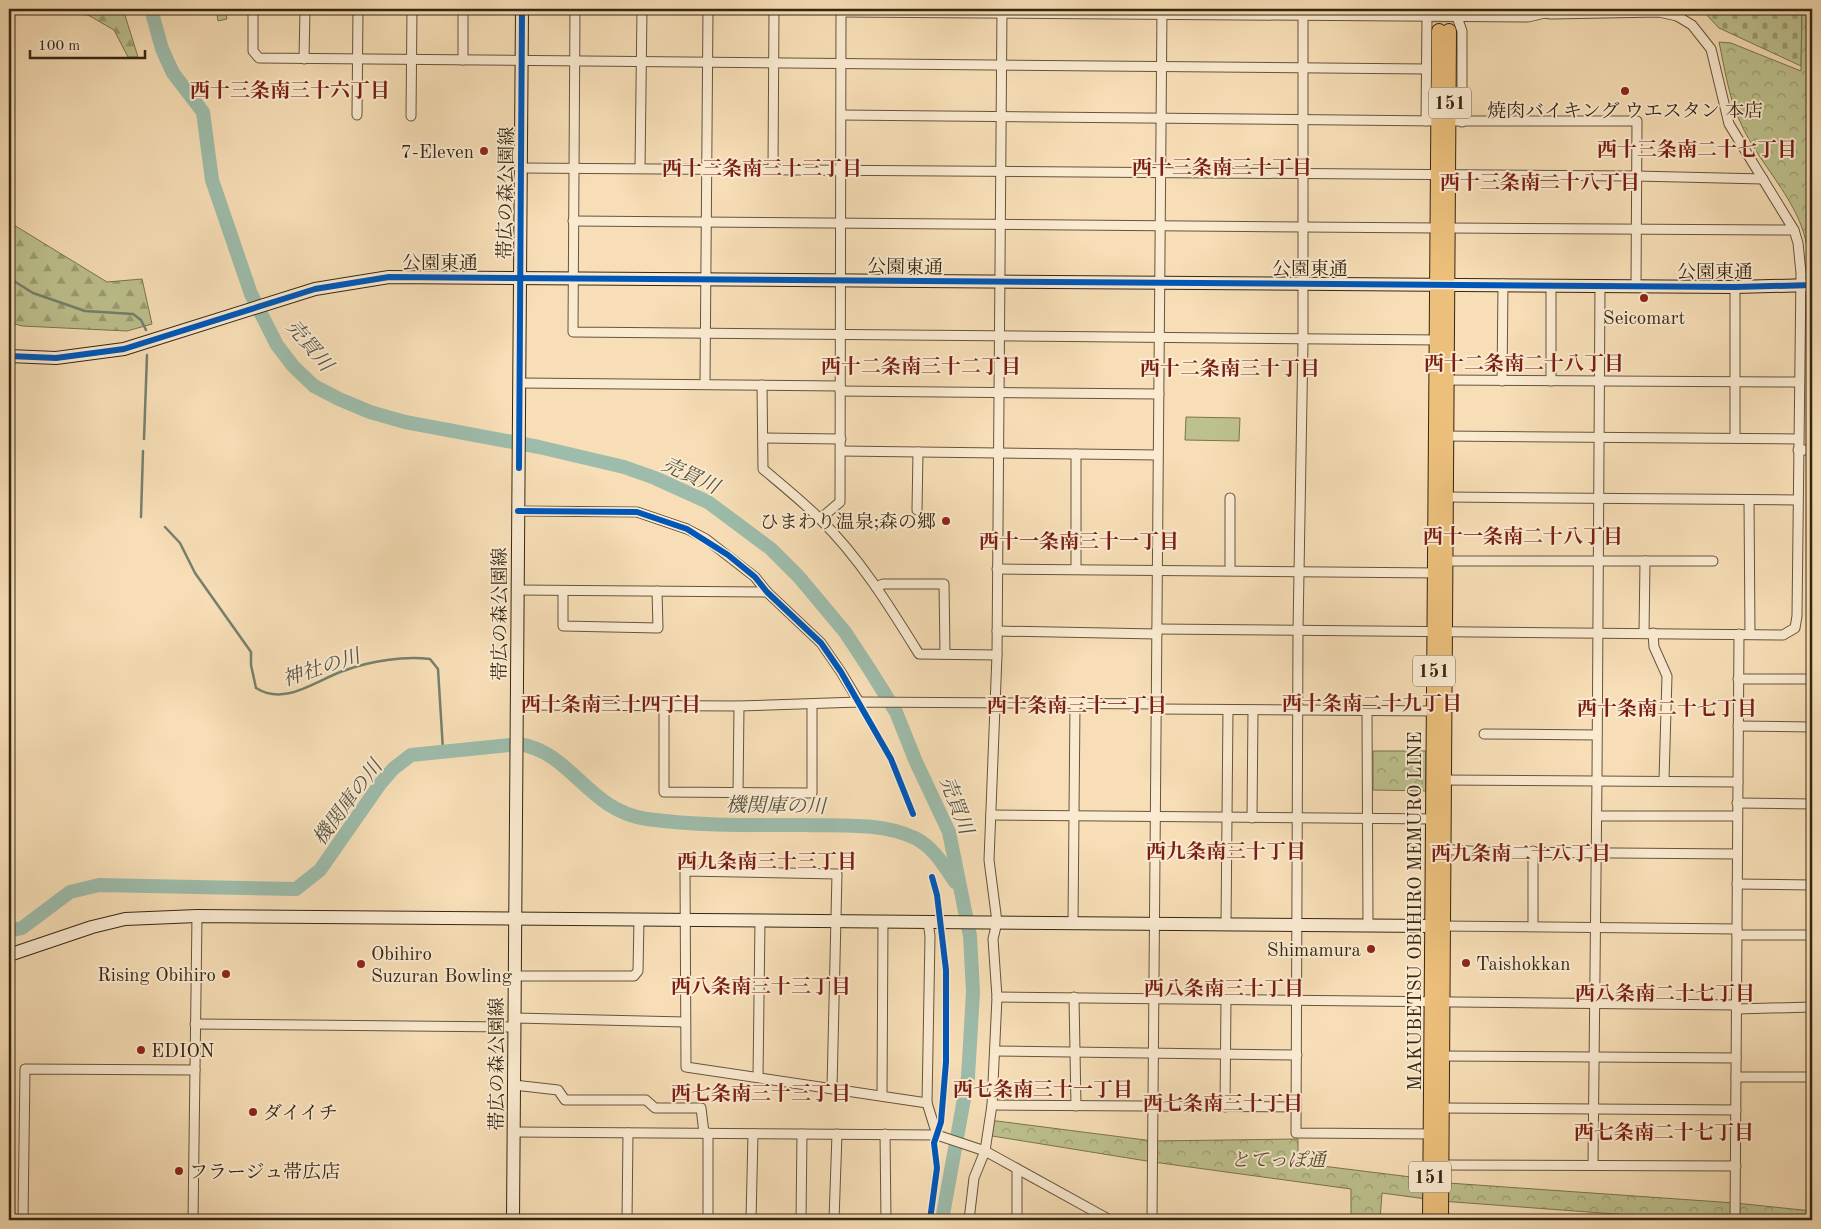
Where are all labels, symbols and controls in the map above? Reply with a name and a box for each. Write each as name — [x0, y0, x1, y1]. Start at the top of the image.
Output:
scale bar — [30, 28, 145, 60]
text: 100 m — [38, 39, 80, 54]
district label: 西十三条南三十六丁目 — [190, 79, 390, 102]
marker: 焼肉バイキング ウエスタン 本店 — [1619, 85, 1631, 97]
road number: 151 — [1429, 88, 1471, 119]
place label: 焼肉バイキング ウエスタン 本店 — [1487, 100, 1763, 122]
street label: 帯広の森公園線 — [495, 126, 518, 260]
district label: 西十三条南二十七丁目 — [1597, 138, 1797, 161]
place label: 7-Eleven — [401, 144, 474, 163]
marker: 7-Eleven — [478, 145, 490, 157]
district label: 西十三条南三十丁目 — [1132, 156, 1312, 179]
district label: 西十三条南三十三丁目 — [662, 157, 862, 180]
district label: 西十三条南二十八丁目 — [1440, 171, 1640, 194]
street label: 公園東通 — [402, 252, 478, 274]
street label: 公園東通 — [867, 255, 943, 279]
street label: 公園東通 — [1272, 258, 1348, 280]
street label: 公園東通 — [1677, 261, 1753, 283]
marker: Seicomart — [1638, 292, 1650, 304]
place label: Seicomart — [1603, 310, 1685, 329]
water label: 売買川 — [282, 316, 338, 377]
district label: 西十二条南二十八丁目 — [1424, 352, 1624, 375]
district label: 西十二条南三十二丁目 — [821, 355, 1021, 378]
district label: 西十二条南三十丁目 — [1140, 357, 1320, 380]
water label: 売買川 — [659, 453, 724, 499]
place label: ひまわり温泉;森の郷 — [760, 512, 936, 533]
marker: ひまわり温泉;森の郷 — [940, 515, 952, 527]
district label: 西十一条南二十八丁目 — [1423, 525, 1623, 548]
district label: 西十一条南三十一丁目 — [979, 530, 1179, 553]
street label: 帯広の森公園線 — [490, 547, 511, 681]
water label: 神社の川 — [280, 645, 365, 691]
road number: 151 — [1413, 656, 1455, 686]
district label: 西十条南二十九丁目 — [1282, 692, 1462, 715]
district label: 西十条南三十四丁目 — [521, 693, 701, 716]
district label: 西十条南三十一丁目 — [987, 694, 1167, 717]
district label: 西十条南二十七丁目 — [1577, 697, 1757, 720]
street label: MAKUBETSU OBIHIRO MEMURO LINE — [1407, 731, 1426, 1091]
water label: 機関庫の川 — [309, 754, 388, 849]
water label: 売買川 — [935, 773, 978, 839]
water label: 機関庫の川 — [726, 794, 828, 818]
district label: 西九条南三十丁目 — [1146, 840, 1306, 863]
district label: 西九条南二十八丁目 — [1431, 842, 1611, 865]
district label: 西九条南三十三丁目 — [677, 850, 857, 873]
place label: Shimamura — [1267, 942, 1362, 961]
marker: Shimamura — [1365, 943, 1377, 955]
place label: Obihiro Suzuran Bowling — [371, 946, 513, 987]
place label: Taishokkan — [1476, 956, 1571, 975]
marker: Taishokkan — [1460, 957, 1472, 969]
marker: Obihiro Suzuran Bowling — [355, 958, 367, 970]
place label: Rising Obihiro — [97, 967, 216, 986]
marker: Rising Obihiro — [220, 968, 232, 980]
district label: 西八条南三十三丁目 — [671, 975, 851, 998]
district label: 西八条南三十丁目 — [1144, 977, 1304, 1000]
district label: 西八条南二十七丁目 — [1575, 982, 1755, 1005]
street label: 帯広の森公園線 — [487, 997, 508, 1131]
place label: EDION — [151, 1043, 215, 1062]
marker: EDION — [135, 1044, 147, 1056]
district label: 西七条南三十一丁目 — [953, 1078, 1133, 1101]
district label: 西七条南三十三丁目 — [671, 1082, 851, 1105]
district label: 西七条南三十丁目 — [1143, 1092, 1303, 1115]
place label: ダイイチ — [263, 1103, 338, 1124]
marker: ダイイチ — [247, 1106, 259, 1118]
district label: 西七条南二十七丁目 — [1574, 1121, 1754, 1144]
park label: とてっぽ通 — [1230, 1150, 1327, 1171]
place label: フラージュ帯広店 — [189, 1162, 340, 1183]
road number: 151 — [1409, 1162, 1451, 1192]
marker: フラージュ帯広店 — [173, 1165, 185, 1177]

